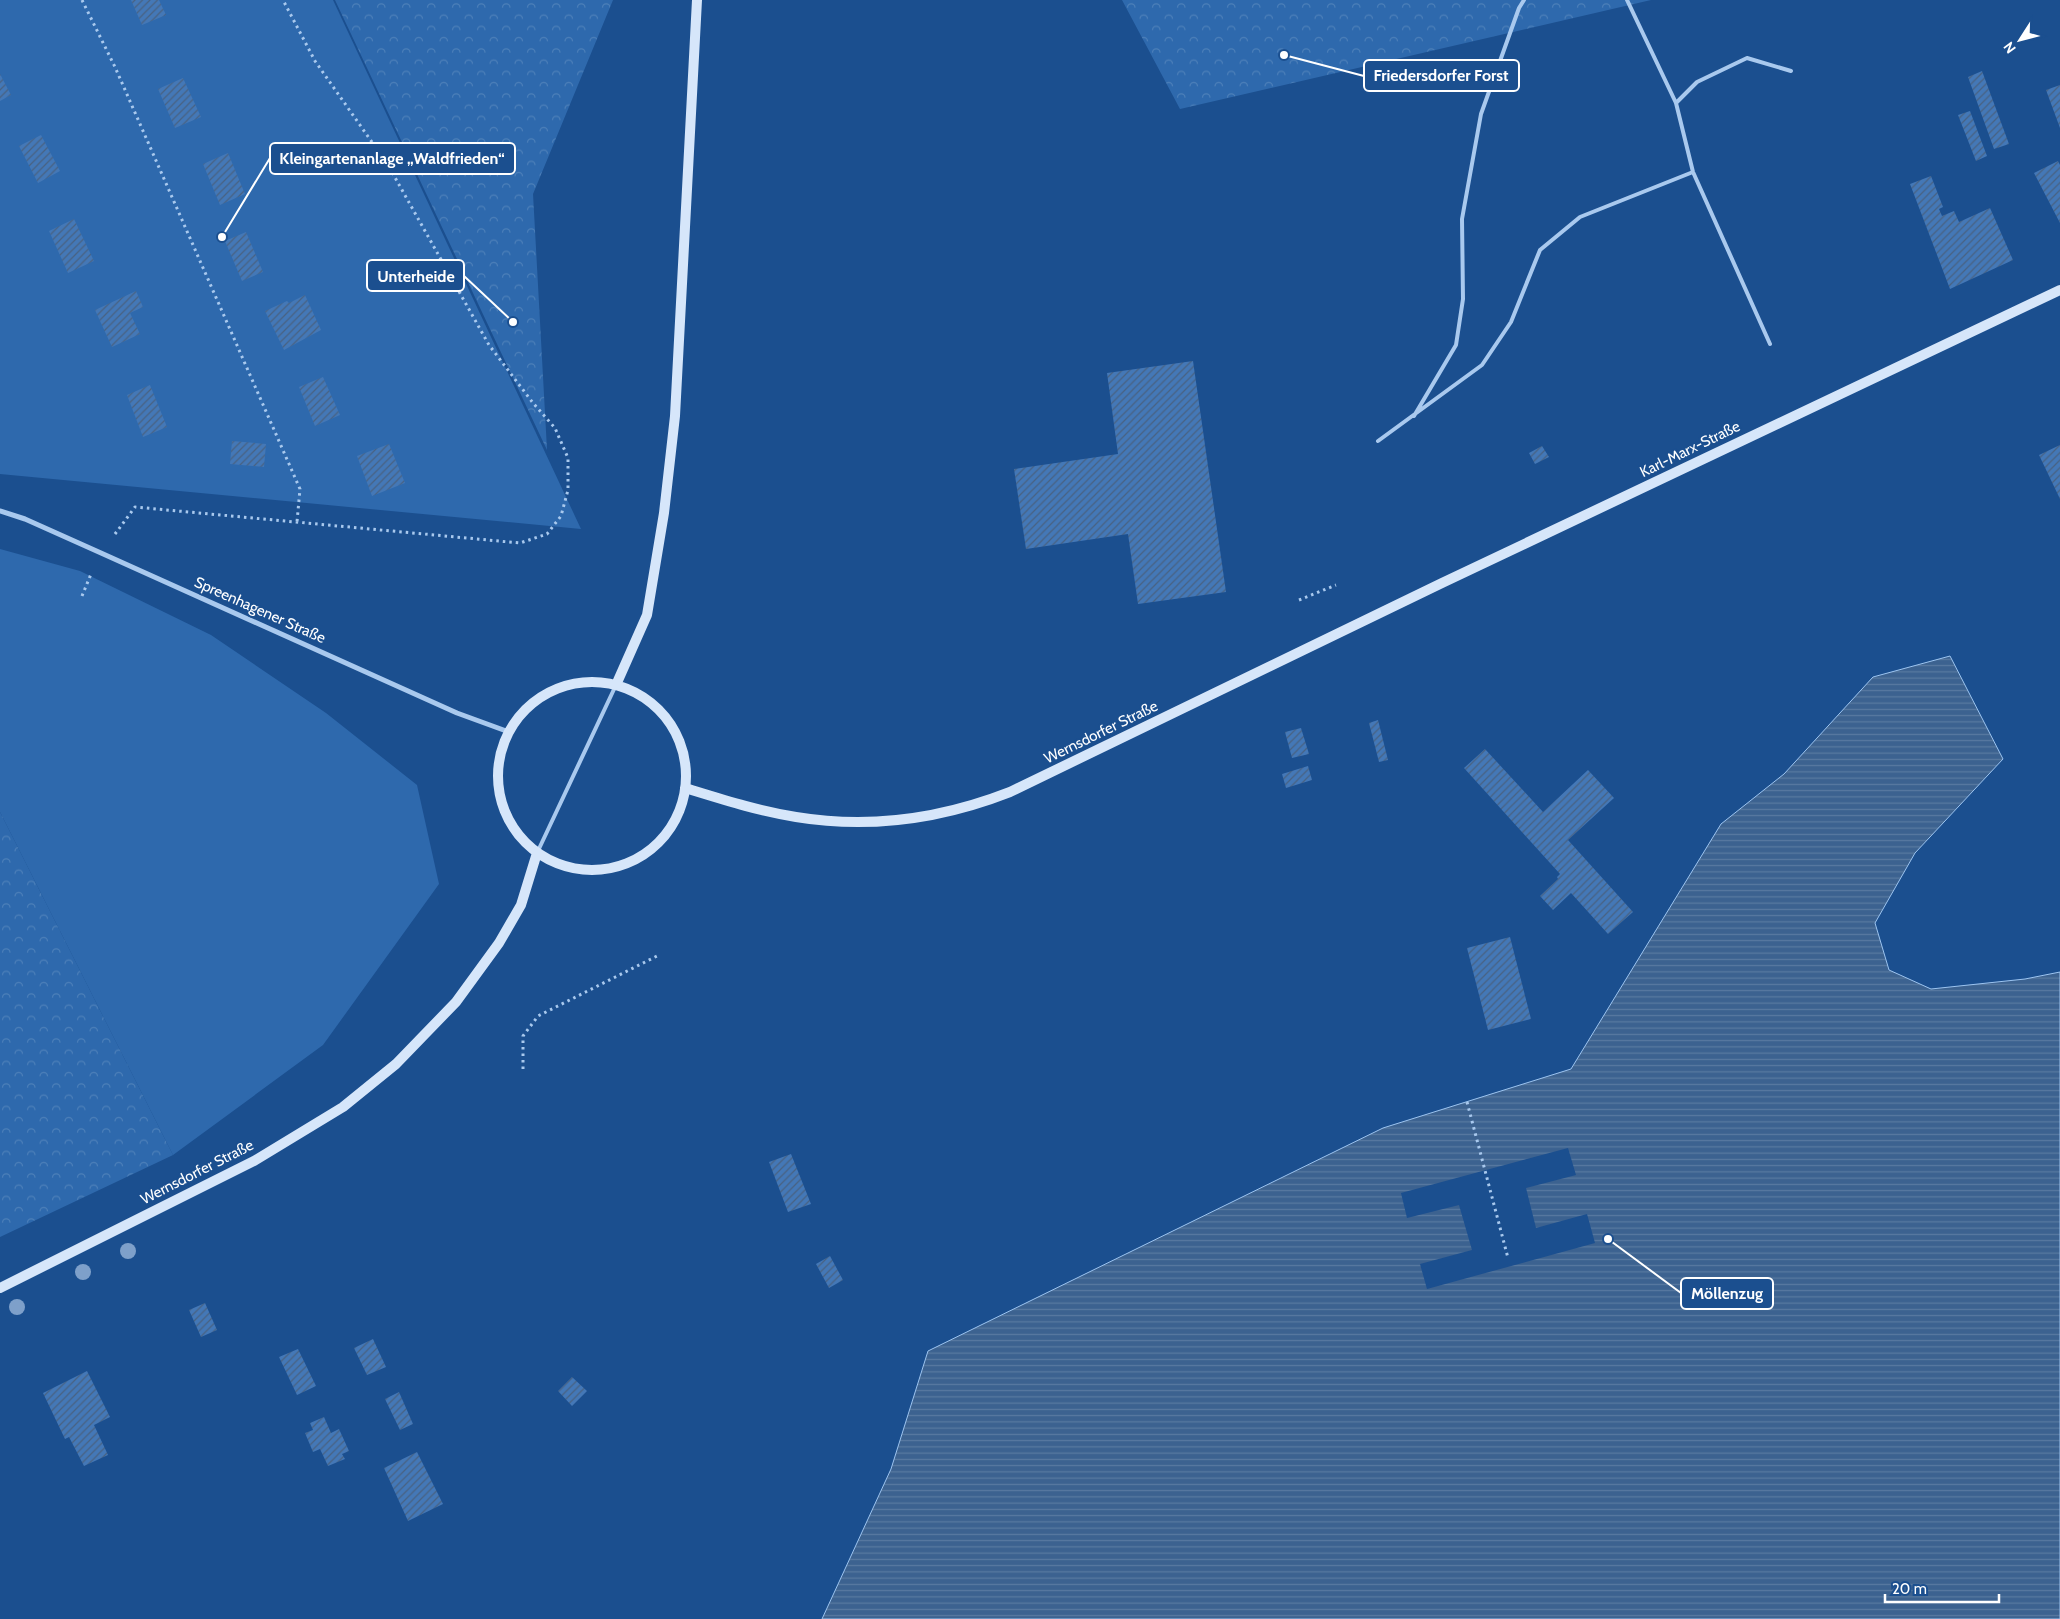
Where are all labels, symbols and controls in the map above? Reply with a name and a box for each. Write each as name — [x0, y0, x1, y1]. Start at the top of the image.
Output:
north arrow — [1995, 15, 2045, 65]
text: N — [1999, 38, 2020, 57]
callout: Friedersdorfer Forst — [1364, 60, 1519, 91]
text: Friedersdorfer Forst — [1373, 66, 1509, 85]
callout: Kleingartenanlage „Waldfrieden“ — [270, 143, 515, 174]
text: Kleingartenanlage „Waldfrieden“ — [279, 149, 505, 168]
callout: Unterheide — [367, 260, 464, 291]
text: Unterheide — [377, 267, 455, 286]
street label: Karl-Marx-Straße — [1637, 417, 1743, 481]
street label: Spreenhagener Straße — [192, 573, 329, 647]
street label: Wernsdorfer Straße — [1041, 697, 1161, 767]
street label: Wernsdorfer Straße — [138, 1136, 257, 1208]
callout: Möllenzug — [1681, 1278, 1773, 1309]
text: Möllenzug — [1691, 1284, 1763, 1303]
scale bar — [1885, 1572, 1999, 1604]
text: 20 m — [1892, 1580, 1927, 1598]

